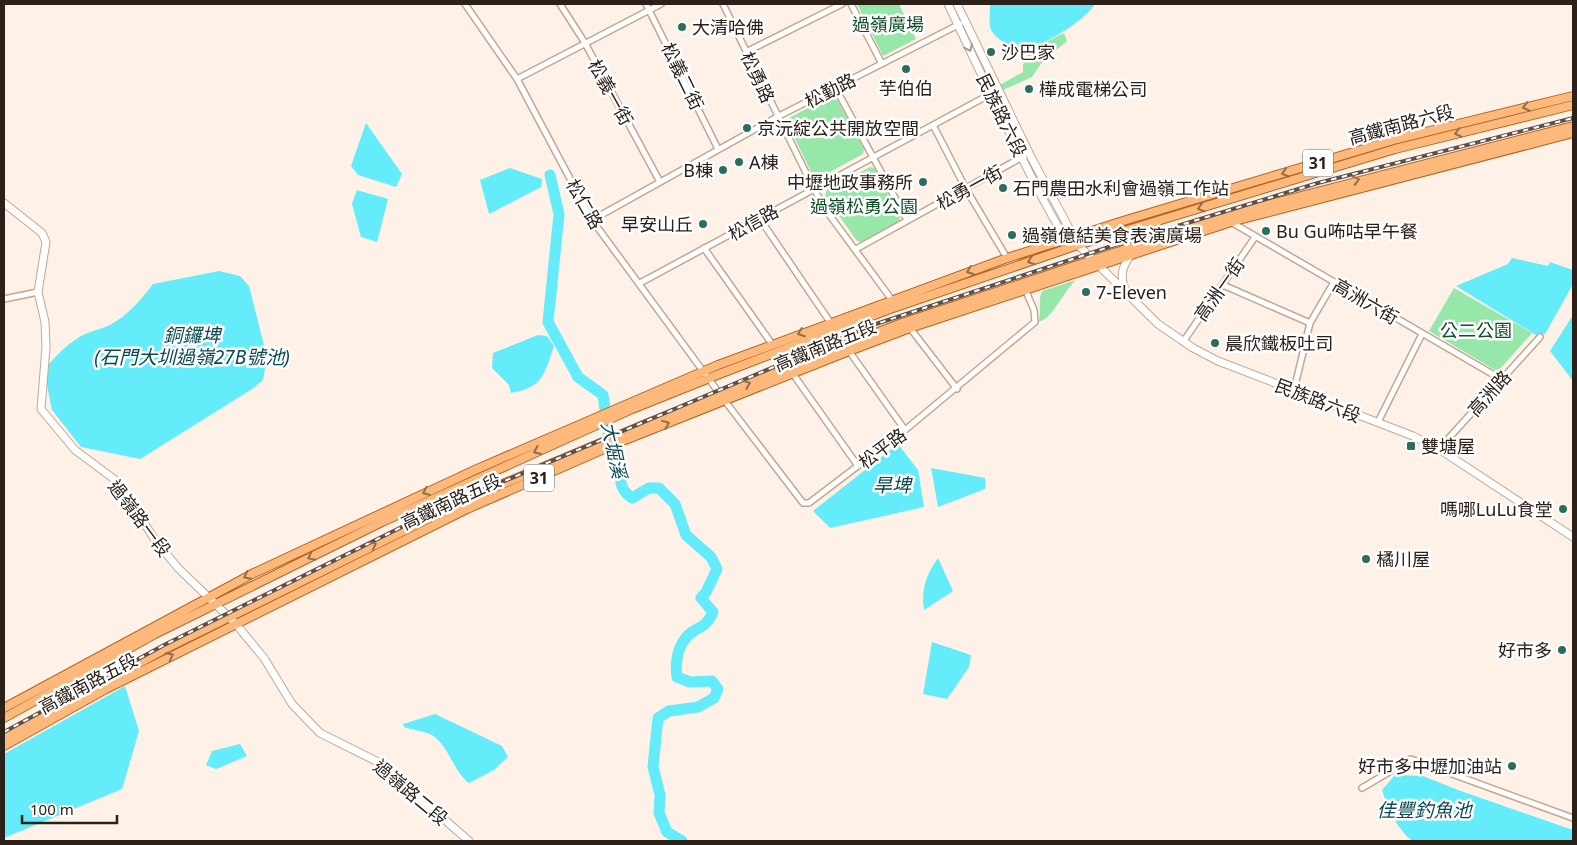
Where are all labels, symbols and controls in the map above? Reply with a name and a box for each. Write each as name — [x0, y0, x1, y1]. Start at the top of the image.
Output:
park label: 過嶺廣場 — [852, 12, 924, 36]
place label: 大清哈佛 — [692, 15, 764, 39]
marker: 大清哈佛 — [676, 21, 688, 33]
street label: 松義二街 — [656, 38, 710, 114]
place label: 沙巴家 — [1001, 40, 1055, 64]
one-way arrow — [963, 43, 973, 52]
marker: 沙巴家 — [985, 46, 997, 58]
street label: 松勇路 — [736, 47, 780, 107]
street label: 松義一街 — [583, 55, 639, 129]
marker: 芋伯伯 — [900, 63, 912, 75]
street label: 松勤路 — [800, 67, 860, 113]
street label: 民族路六段 — [971, 69, 1033, 161]
place label: 芋伯伯 — [879, 76, 933, 100]
place label: 樺成電梯公司 — [1039, 77, 1147, 101]
marker: 樺成電梯公司 — [1023, 83, 1035, 95]
street label: 高鐵南路六段 — [1346, 98, 1456, 150]
one-way arrow — [1521, 101, 1530, 112]
place label: 京沅綻公共開放空間 — [757, 116, 919, 140]
marker: 京沅綻公共開放空間 — [741, 122, 753, 134]
one-way arrow — [1454, 128, 1462, 138]
place label: A棟 — [749, 150, 779, 174]
road number: 31 — [1303, 150, 1333, 177]
marker: A棟 — [733, 156, 745, 168]
place label: B棟 — [683, 158, 713, 182]
street label: 松勇一街 — [932, 159, 1006, 215]
marker: B棟 — [717, 164, 729, 176]
one-way arrow — [1281, 167, 1289, 177]
place label: 中壢地政事務所 — [787, 170, 913, 194]
street label: 松仁路 — [561, 175, 609, 233]
marker: 中壢地政事務所 — [917, 176, 929, 188]
place label: 石門農田水利會過嶺工作站 — [1013, 176, 1229, 200]
one-way arrow — [1351, 176, 1359, 186]
marker: 石門農田水利會過嶺工作站 — [997, 182, 1009, 194]
park label: 過嶺松勇公園 — [810, 194, 918, 218]
street label: 松信路 — [724, 198, 782, 246]
one-way arrow — [1197, 202, 1206, 212]
place label: 早安山丘 — [621, 212, 693, 236]
marker: 早安山丘 — [697, 218, 709, 230]
place label: Bu Gu咘咕早午餐 — [1276, 219, 1418, 243]
place label: 過嶺億結美食表演廣場 — [1022, 223, 1202, 247]
marker: Bu Gu咘咕早午餐 — [1260, 225, 1272, 237]
marker: 過嶺億結美食表演廣場 — [1006, 229, 1018, 241]
street label: 高洲一街 — [1189, 253, 1249, 325]
one-way arrow — [1028, 255, 1036, 265]
one-way arrow — [966, 266, 975, 276]
street label: 高洲六街 — [1329, 273, 1403, 329]
place label: 7-Eleven — [1096, 280, 1167, 304]
marker: 7-Eleven — [1080, 286, 1092, 298]
street label: 高鐵南路五段 — [770, 314, 880, 376]
park label: 公二公園 — [1440, 318, 1512, 342]
water label: 銅鑼埤 (石門大圳過嶺27B號池) — [94, 322, 290, 370]
one-way arrow — [797, 327, 805, 337]
place label: 晨欣鐵板吐司 — [1225, 331, 1333, 355]
marker: 晨欣鐵板吐司 — [1209, 337, 1221, 349]
street label: 高洲路 — [1462, 365, 1516, 421]
street label: 民族路六段 — [1272, 373, 1364, 427]
one-way arrow — [742, 379, 751, 390]
water label: 大堀溪 — [595, 419, 633, 484]
one-way arrow — [661, 420, 669, 430]
street label: 松平路 — [853, 422, 911, 474]
place label: 雙塘屋 — [1421, 434, 1475, 458]
marker: 雙塘屋 — [1405, 440, 1417, 452]
one-way arrow — [533, 445, 542, 456]
road number: 31 — [524, 464, 554, 492]
street label: 高鐵南路五段 — [397, 467, 505, 535]
water label: 旱埤 — [873, 472, 913, 498]
street label: 過嶺路一段 — [103, 475, 177, 561]
one-way arrow — [422, 486, 431, 497]
place label: 嗎哪LuLu食堂 — [1440, 497, 1553, 521]
marker: 嗎哪LuLu食堂 — [1557, 503, 1569, 515]
one-way arrow — [368, 541, 377, 551]
place label: 橘川屋 — [1376, 547, 1430, 571]
one-way arrow — [307, 551, 316, 561]
marker: 橘川屋 — [1360, 553, 1372, 565]
one-way arrow — [243, 570, 252, 580]
place label: 好市多 — [1498, 638, 1552, 662]
marker: 好市多 — [1556, 644, 1568, 656]
street label: 高鐵南路五段 — [35, 647, 141, 719]
one-way arrow — [165, 652, 174, 662]
street label: 過嶺路二段 — [369, 754, 453, 830]
place label: 好市多中壢加油站 — [1358, 754, 1502, 778]
marker: 好市多中壢加油站 — [1506, 760, 1518, 772]
scale bar — [22, 792, 118, 824]
water label: 佳豐釣魚池 — [1376, 797, 1473, 823]
text: 100 m — [30, 799, 74, 819]

